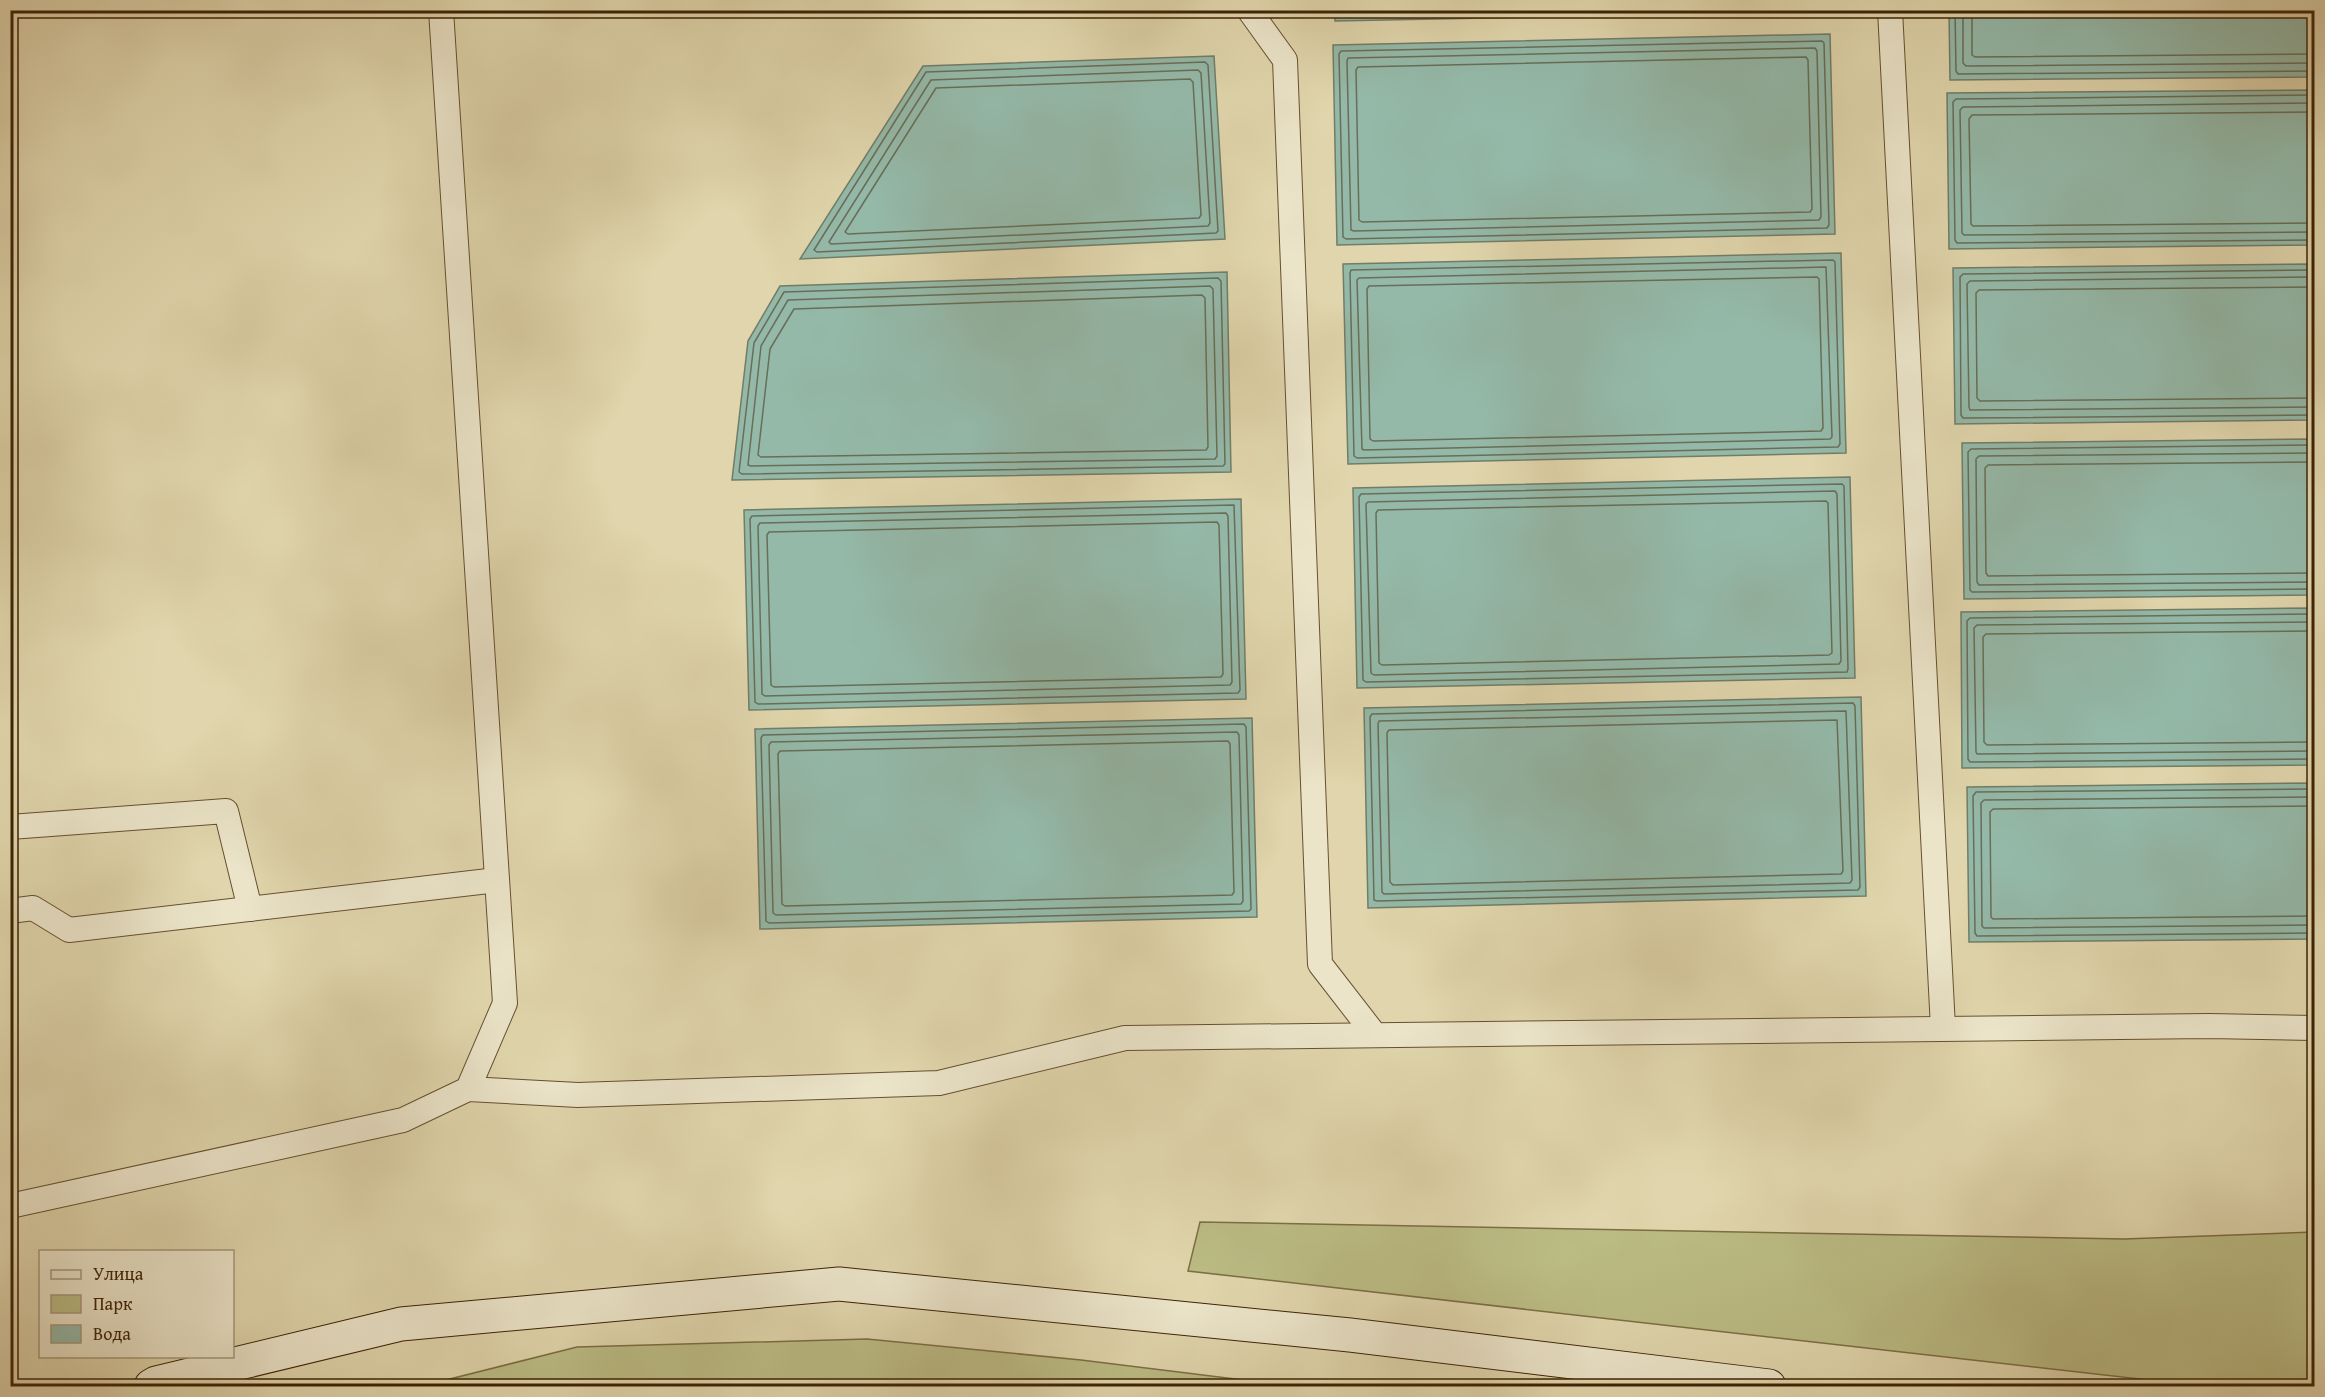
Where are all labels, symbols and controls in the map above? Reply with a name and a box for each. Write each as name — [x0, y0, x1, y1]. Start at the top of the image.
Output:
legend — [39, 1250, 234, 1358]
text: Улица — [93, 1260, 144, 1287]
text: Парк — [93, 1290, 133, 1317]
text: Вода — [93, 1320, 131, 1347]

